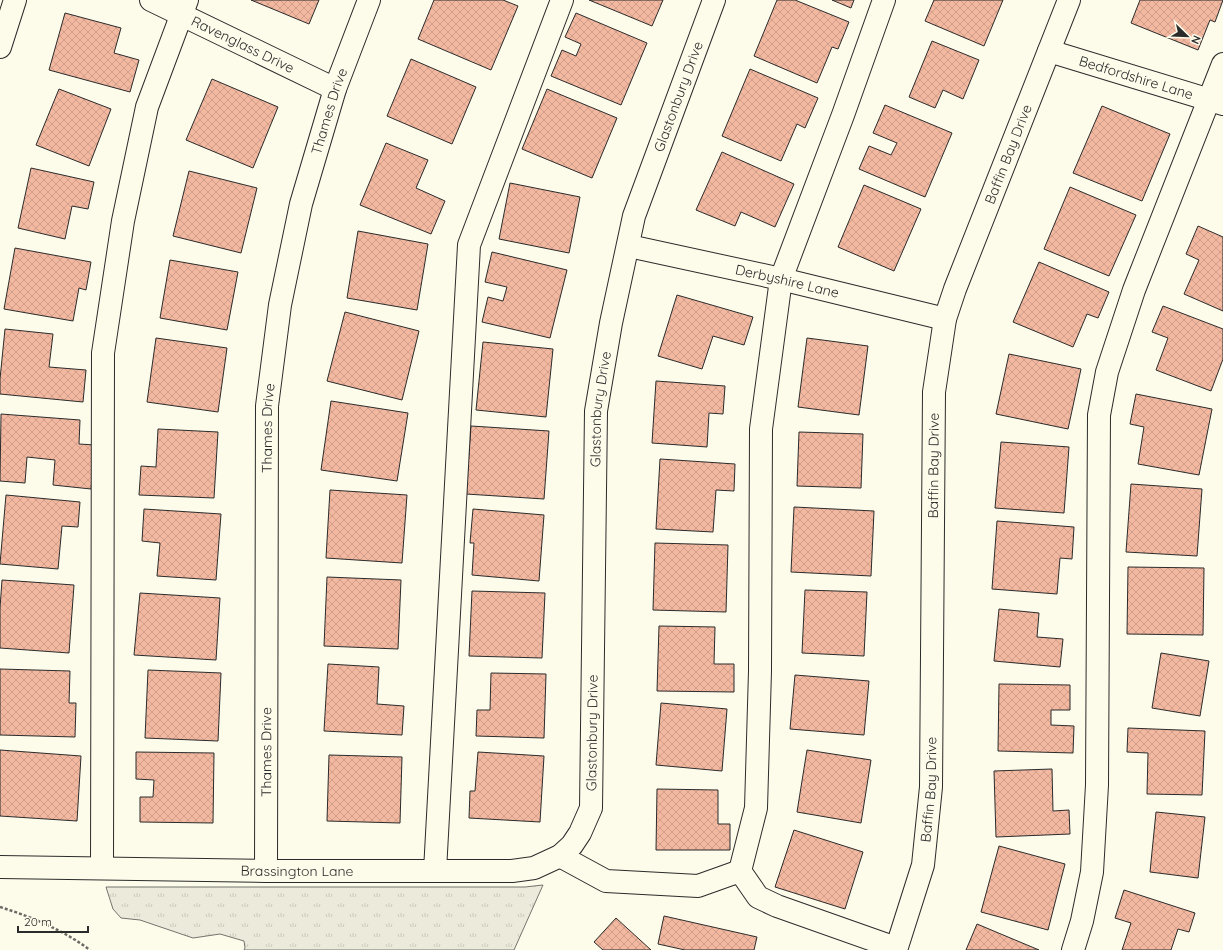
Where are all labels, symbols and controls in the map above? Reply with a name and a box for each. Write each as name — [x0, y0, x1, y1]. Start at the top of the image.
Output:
street label: Ravenglass Drive — [188, 12, 297, 77]
north arrow — [1167, 16, 1207, 56]
text: N — [1188, 33, 1204, 46]
street label: Glastonbury Drive — [650, 39, 707, 154]
street label: Bedfordshire Lane — [1077, 52, 1195, 103]
street label: Thames Drive — [307, 65, 351, 157]
street label: Baffin Bay Drive — [980, 102, 1036, 207]
street label: Derbyshire Lane — [734, 260, 841, 302]
street label: Glastonbury Drive — [586, 350, 615, 467]
street label: Thames Drive — [258, 382, 279, 473]
street label: Baffin Bay Drive — [924, 413, 943, 519]
street label: Glastonbury Drive — [582, 674, 602, 791]
street label: Thames Drive — [257, 707, 275, 797]
street label: Baffin Bay Drive — [916, 737, 940, 843]
street label: Brassington Lane — [240, 862, 353, 880]
scale bar — [18, 908, 88, 934]
text: 20 m — [24, 914, 52, 929]

